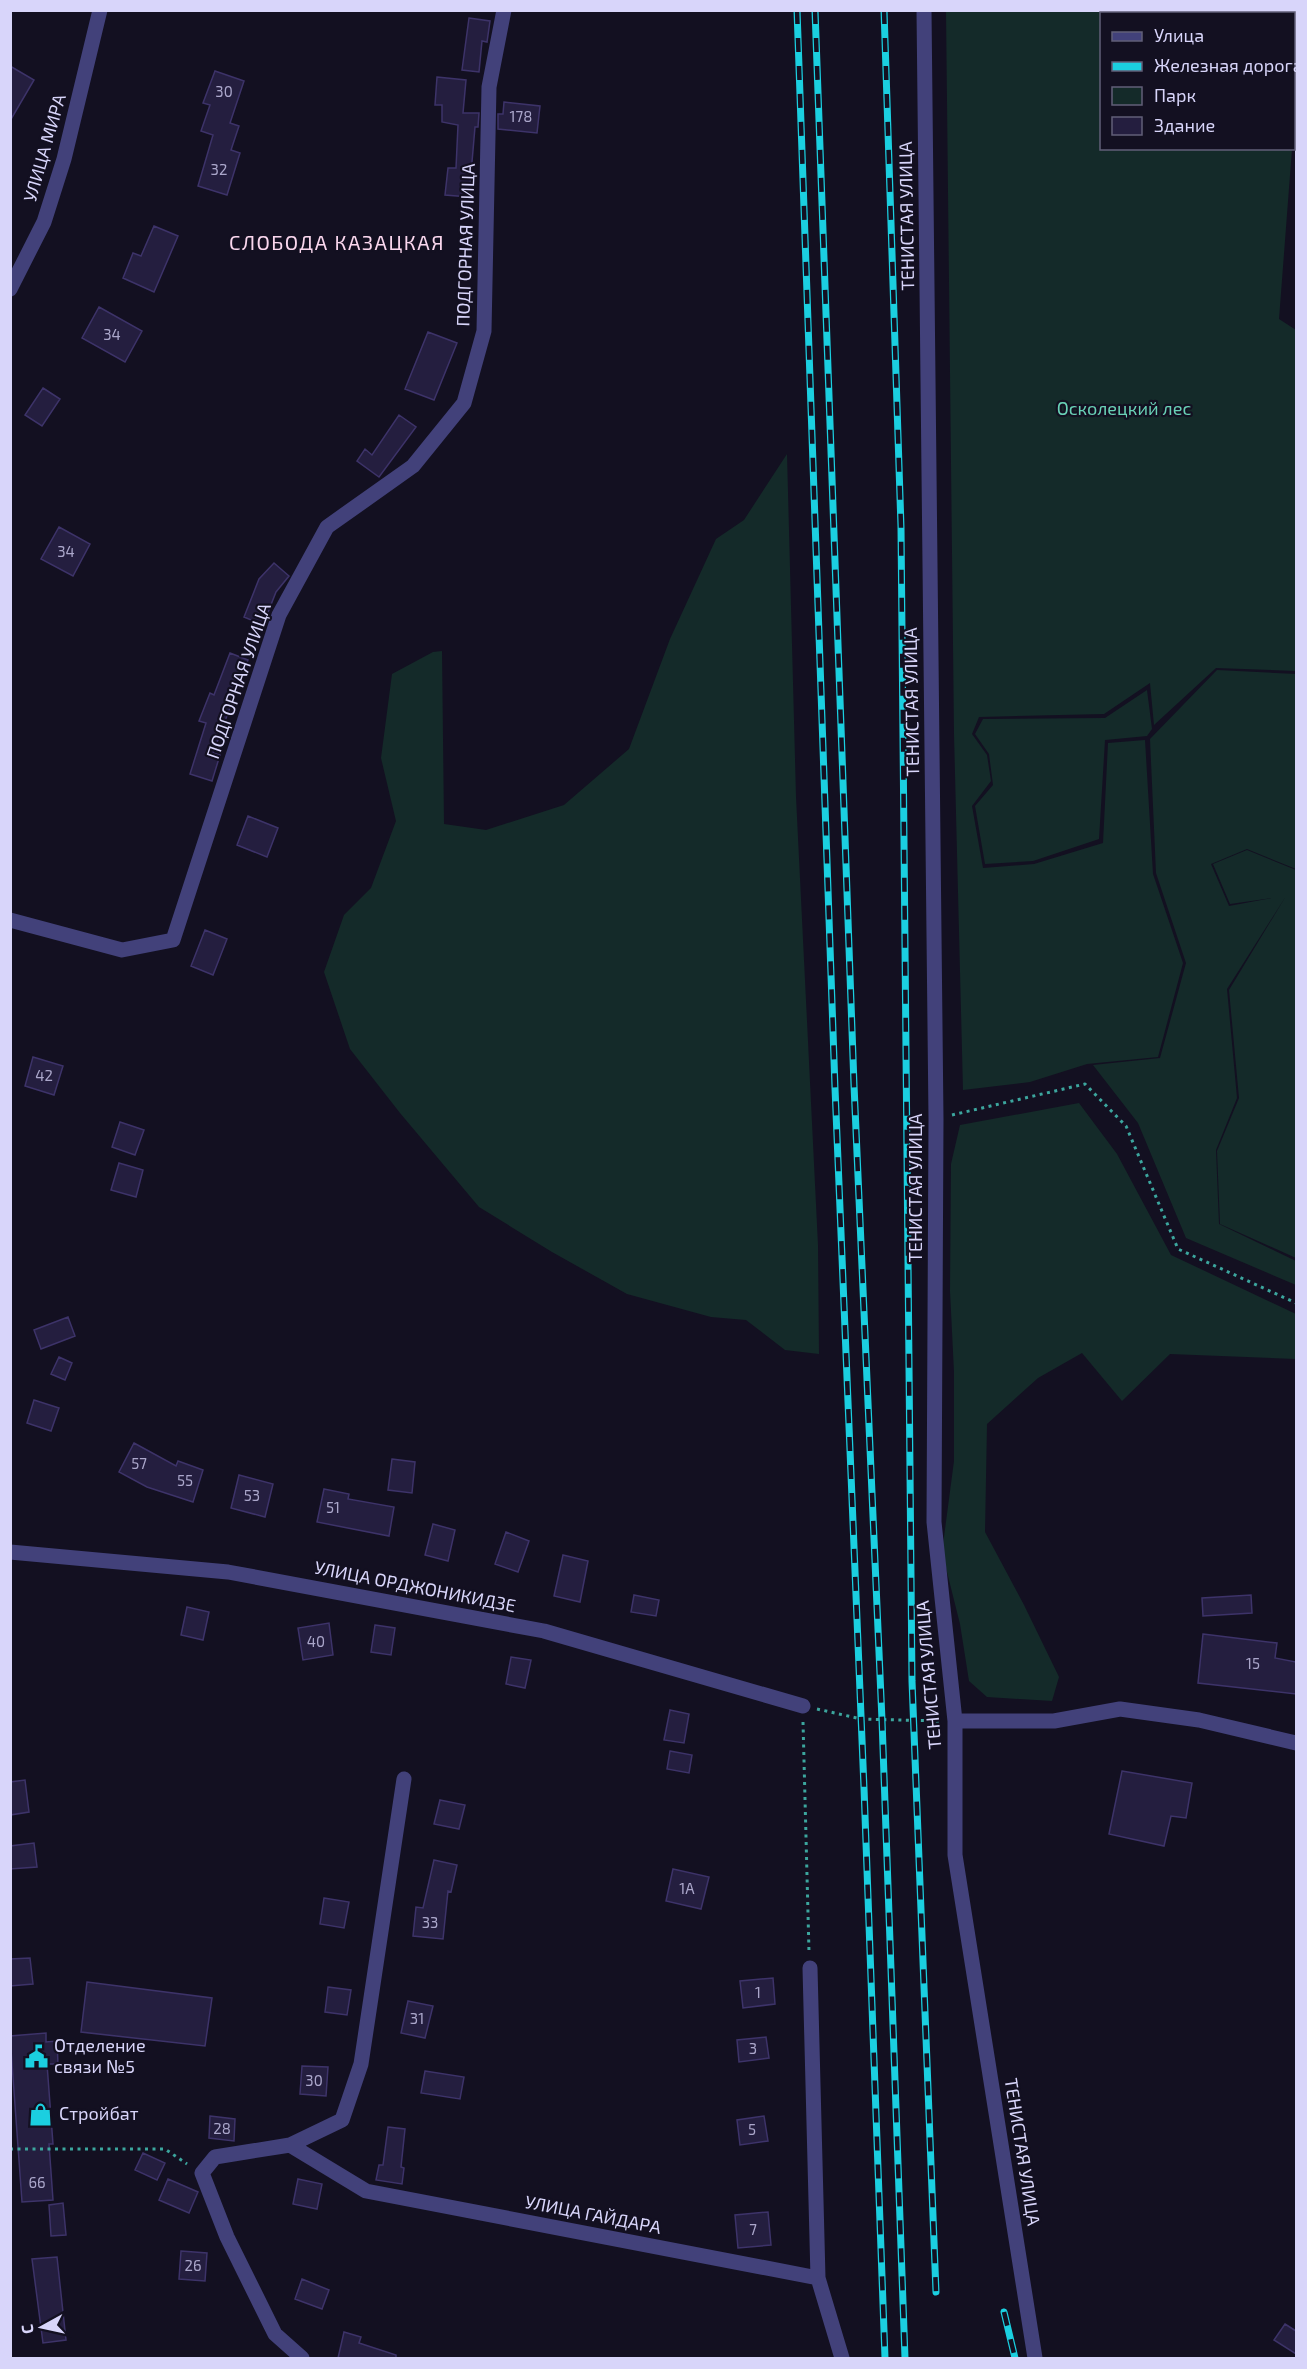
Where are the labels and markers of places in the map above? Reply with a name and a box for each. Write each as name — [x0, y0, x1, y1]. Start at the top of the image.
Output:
place label: Отделение связи №5 — [54, 2034, 146, 2077]
public building icon: Отделение связи №5 — [23, 2043, 49, 2069]
shop icon: Стройбат — [28, 2101, 54, 2127]
place label: Стройбат — [59, 2102, 139, 2124]

